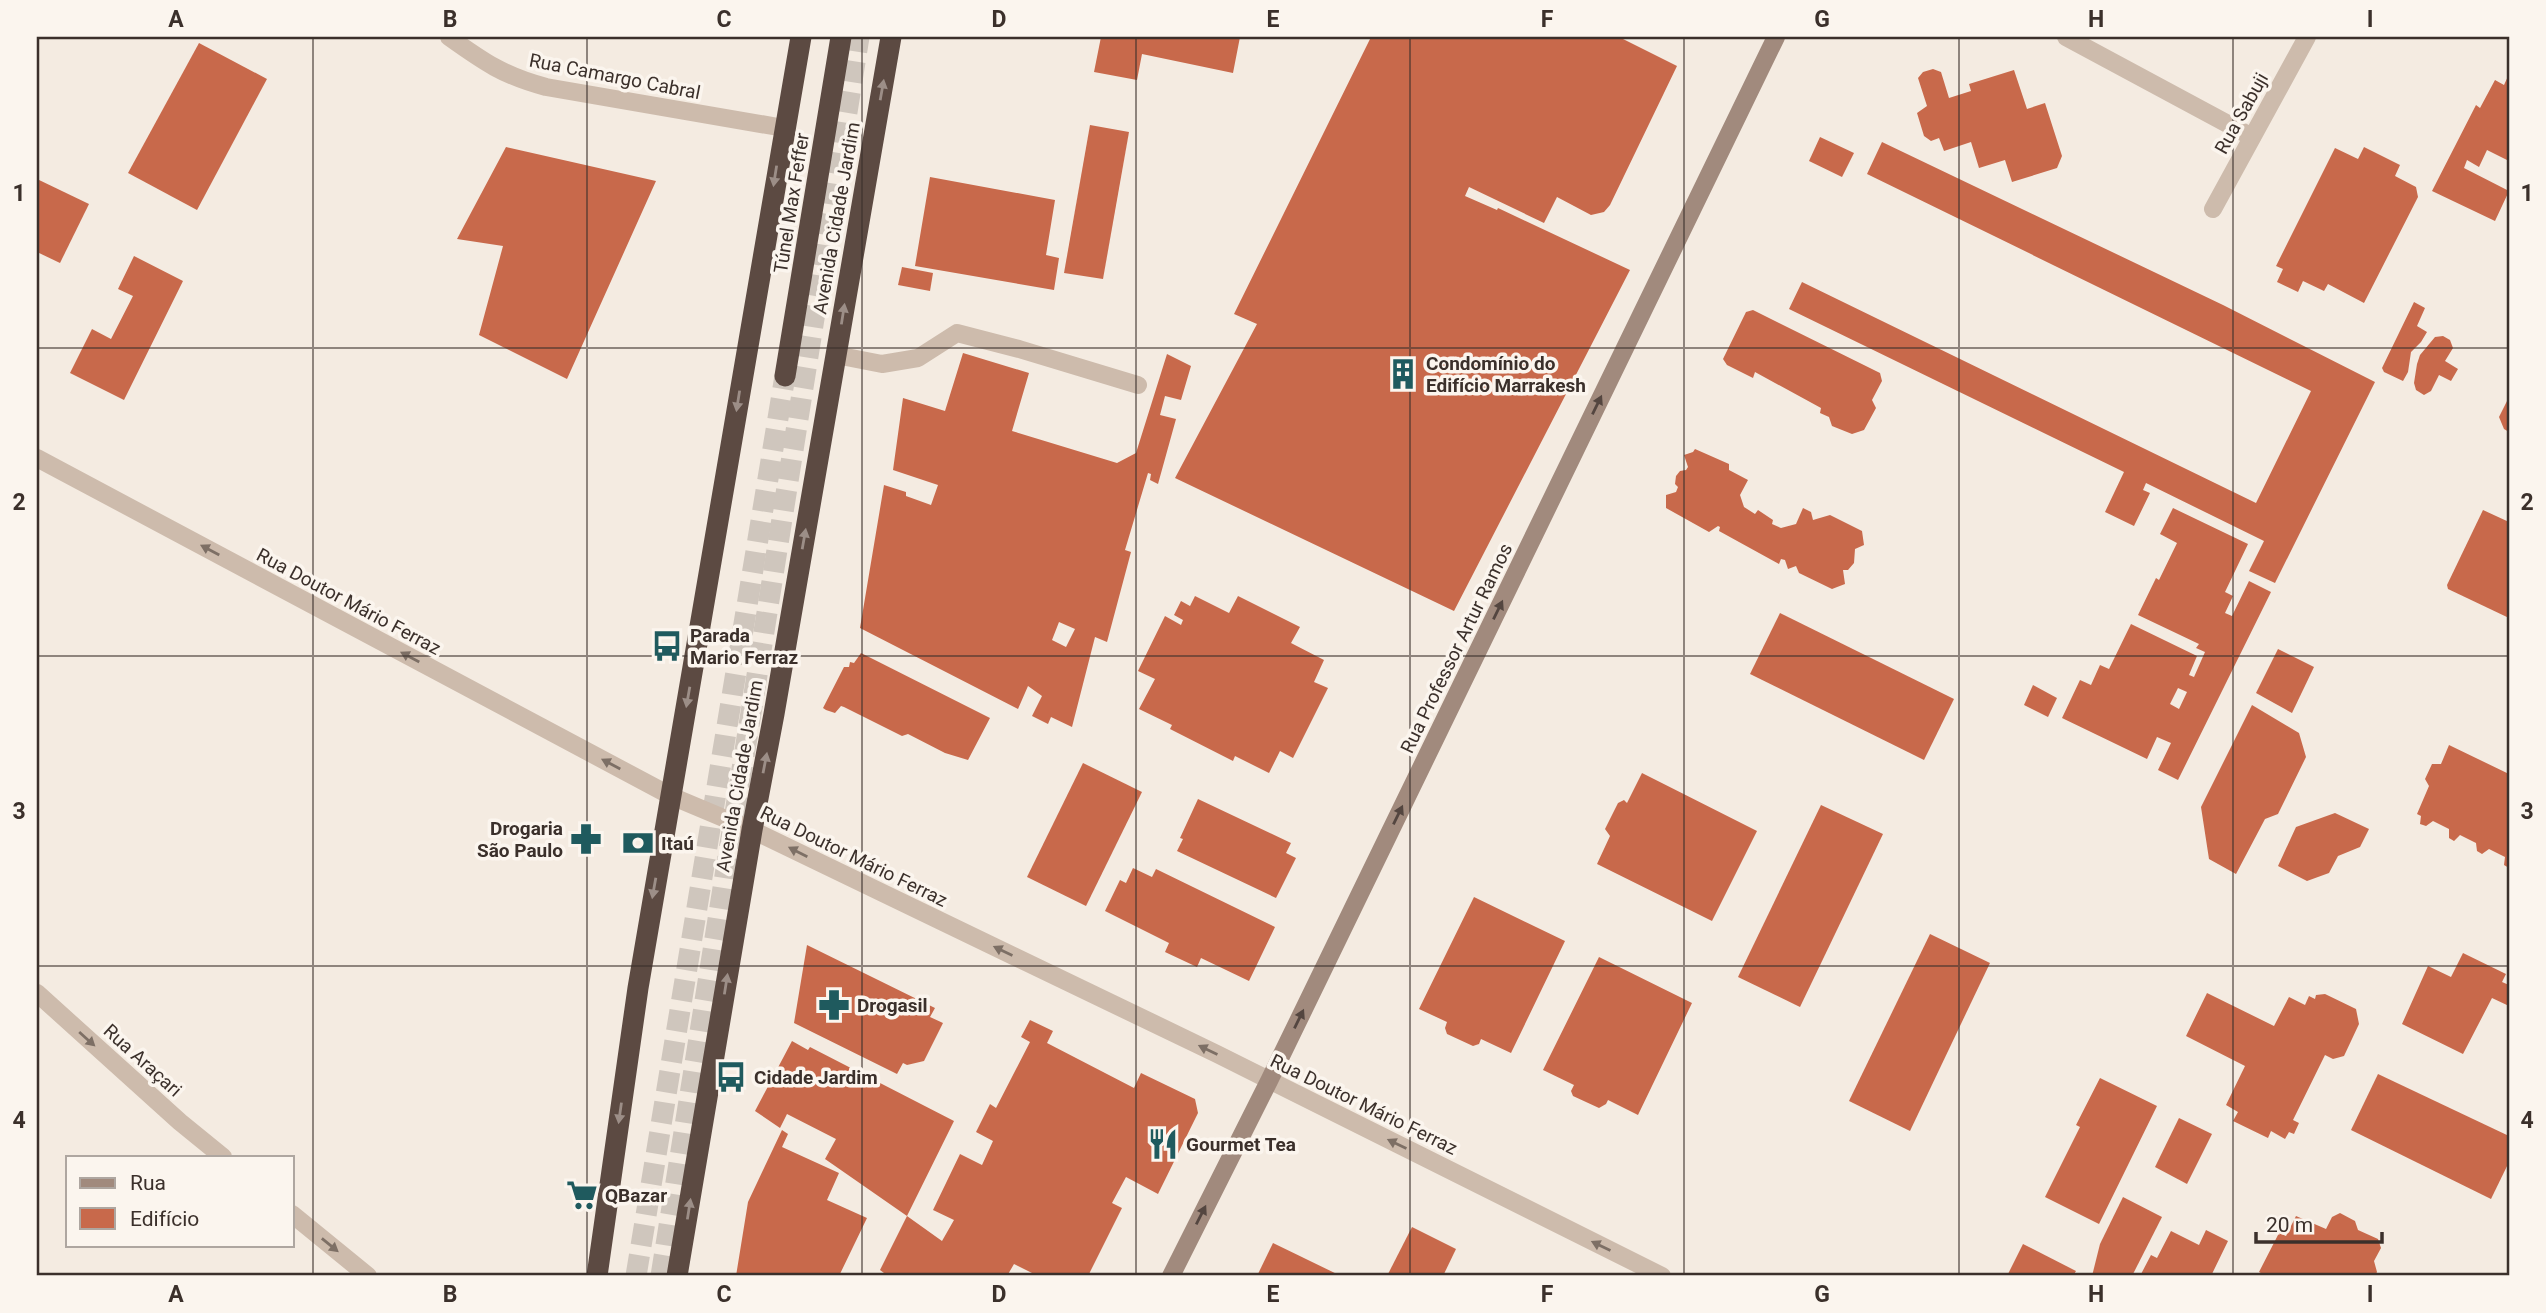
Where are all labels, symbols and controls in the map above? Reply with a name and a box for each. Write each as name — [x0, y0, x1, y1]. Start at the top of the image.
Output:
text: A — [168, 6, 184, 33]
text: B — [443, 6, 457, 33]
text: C — [716, 6, 732, 33]
text: D — [992, 6, 1006, 33]
text: E — [1267, 6, 1280, 33]
text: F — [1541, 6, 1554, 33]
text: G — [1814, 6, 1830, 33]
text: H — [2088, 6, 2104, 33]
text: I — [2367, 6, 2373, 33]
street label: Rua Camargo Cabral — [527, 49, 702, 104]
street label: Rua Sabuji — [2210, 69, 2273, 158]
one-way arrow — [877, 79, 888, 101]
street label: Avenida Cidade Jardim — [808, 120, 865, 316]
street label: Túnel Max Feffer — [769, 131, 814, 275]
one-way arrow — [769, 165, 780, 187]
text: 1 — [12, 180, 26, 207]
text: 1 — [2520, 180, 2534, 207]
one-way arrow — [838, 303, 849, 325]
place label: Condomínio do Edifício Marrakesh — [1426, 352, 1586, 397]
building icon: Condomínio do Edifício Marrakesh — [1386, 357, 1420, 391]
one-way arrow — [732, 390, 743, 412]
one-way arrow — [1591, 395, 1603, 415]
text: 2 — [12, 489, 26, 516]
text: 2 — [2520, 489, 2534, 516]
one-way arrow — [799, 527, 810, 549]
street label: Rua Professor Artur Ramos — [1396, 539, 1517, 757]
street label: Rua Doutor Mário Ferraz — [253, 543, 445, 660]
one-way arrow — [200, 544, 219, 556]
one-way arrow — [1492, 600, 1503, 620]
place label: Parada Mario Ferraz — [690, 624, 799, 669]
bus stop icon: Parada Mario Ferraz — [650, 629, 684, 663]
one-way arrow — [400, 651, 420, 663]
street label: Avenida Cidade Jardim — [711, 678, 768, 874]
one-way arrow — [682, 687, 693, 709]
one-way arrow — [759, 752, 770, 774]
one-way arrow — [601, 758, 621, 770]
text: 3 — [12, 798, 26, 825]
text: 3 — [2520, 798, 2534, 825]
street label: Rua Doutor Mário Ferraz — [757, 801, 951, 912]
one-way arrow — [1393, 805, 1404, 825]
place label: Drogaria São Paulo — [477, 817, 563, 862]
pharmacy icon: Drogaria São Paulo — [569, 822, 603, 856]
bank icon: Itaú — [621, 826, 655, 860]
place label: Itaú — [661, 832, 694, 855]
one-way arrow — [788, 847, 808, 859]
one-way arrow — [648, 877, 659, 899]
one-way arrow — [993, 945, 1013, 957]
one-way arrow — [721, 973, 732, 995]
pharmacy icon: Drogasil — [817, 988, 851, 1022]
place label: Drogasil — [857, 994, 928, 1017]
one-way arrow — [1293, 1009, 1305, 1029]
street label: Rua Araçari — [99, 1019, 187, 1101]
one-way arrow — [78, 1030, 95, 1046]
one-way arrow — [1198, 1044, 1218, 1056]
street label: Rua Doutor Mário Ferraz — [1267, 1049, 1461, 1160]
bus stop icon: Cidade Jardim — [714, 1060, 748, 1094]
place label: Cidade Jardim — [754, 1066, 878, 1089]
one-way arrow — [614, 1102, 625, 1124]
text: 4 — [12, 1107, 26, 1134]
text: 4 — [2520, 1107, 2534, 1134]
restaurant icon: Gourmet Tea — [1146, 1127, 1180, 1161]
place label: Gourmet Tea — [1186, 1133, 1296, 1156]
one-way arrow — [1387, 1139, 1407, 1150]
legend — [66, 1156, 294, 1246]
text: Rua — [130, 1171, 166, 1195]
supermarket icon: QBazar — [565, 1178, 599, 1212]
place label: QBazar — [605, 1184, 667, 1207]
one-way arrow — [684, 1198, 695, 1220]
scale bar — [2256, 1201, 2382, 1245]
one-way arrow — [1196, 1205, 1207, 1225]
text: Edifício — [130, 1207, 199, 1231]
text: 20 m — [2266, 1213, 2313, 1237]
one-way arrow — [322, 1237, 339, 1252]
one-way arrow — [1591, 1240, 1611, 1251]
text: A — [168, 1281, 184, 1308]
text: B — [443, 1281, 457, 1308]
text: C — [716, 1281, 732, 1308]
text: D — [992, 1281, 1006, 1308]
text: E — [1267, 1281, 1280, 1308]
text: F — [1541, 1281, 1554, 1308]
text: G — [1814, 1281, 1830, 1308]
text: H — [2088, 1281, 2104, 1308]
text: I — [2367, 1281, 2373, 1308]

